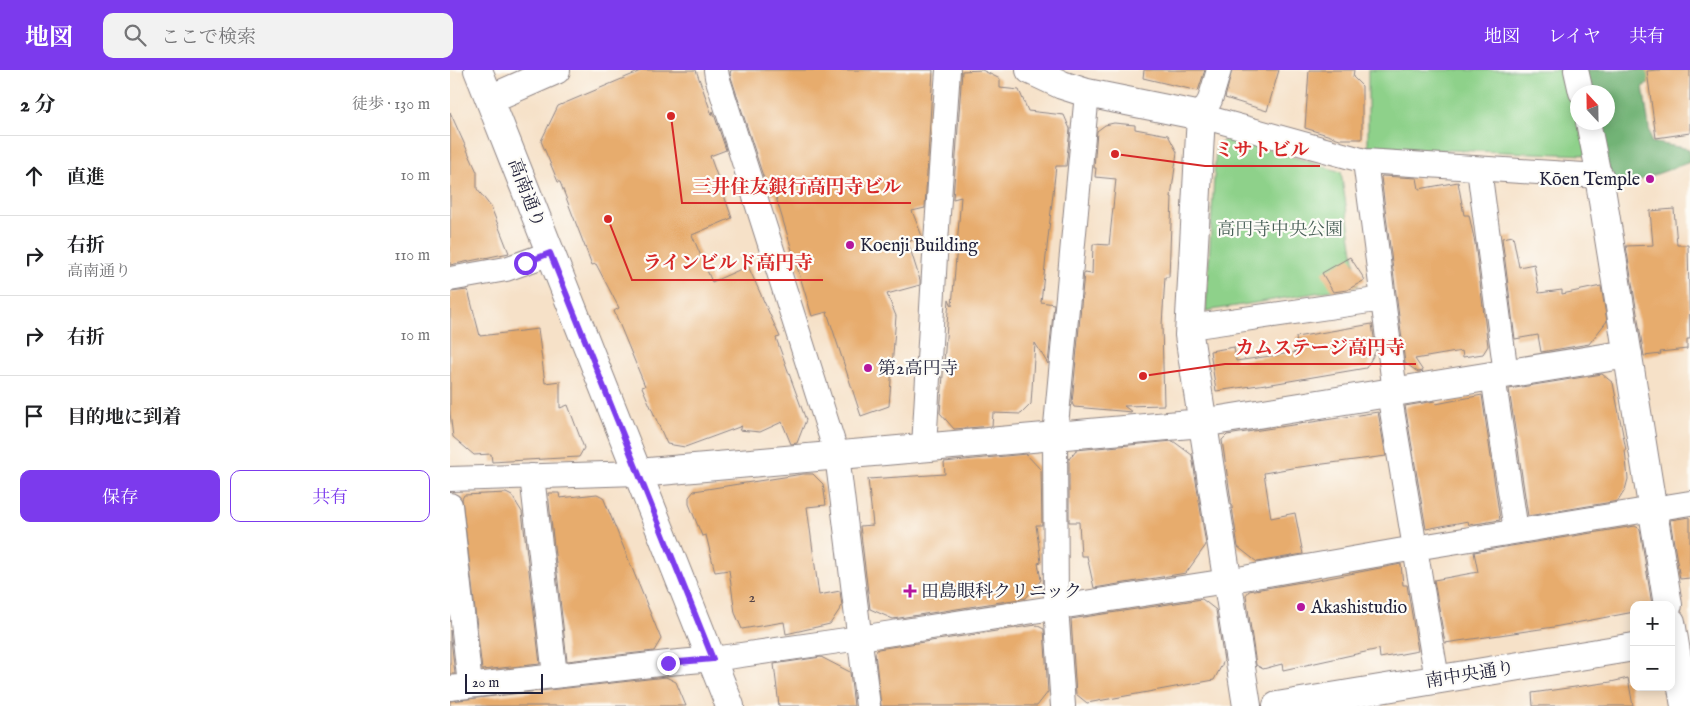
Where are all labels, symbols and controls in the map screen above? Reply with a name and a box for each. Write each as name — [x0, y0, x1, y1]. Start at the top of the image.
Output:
search box — [103, 13, 453, 58]
icon: search — [121, 21, 149, 49]
text: 地図 — [25, 23, 73, 54]
text: ここで検索 — [161, 26, 256, 50]
text: 地図 — [1484, 26, 1520, 49]
text: レイヤ — [1548, 26, 1601, 49]
text: 共有 — [1629, 26, 1665, 49]
north arrow — [1570, 85, 1615, 130]
text: 2 分 — [20, 92, 55, 119]
text: 徒歩 · 130 m — [352, 95, 430, 115]
callout: ミサトビル — [1205, 132, 1320, 166]
text: ミサトビル — [1214, 139, 1310, 163]
street label: 高南通り — [502, 156, 549, 231]
icon: ahead — [20, 162, 48, 190]
text: 直進 — [67, 166, 105, 190]
text: 10 m — [400, 166, 430, 186]
callout: 三井住友銀行高円寺ビル — [682, 169, 911, 203]
place label: Kōen Temple — [1539, 169, 1640, 192]
marker: Kōen Temple — [1644, 173, 1656, 185]
text: 三井住友銀行高円寺ビル — [692, 176, 902, 200]
park label: 高円寺中央公園 — [1217, 219, 1343, 242]
text: 右折 — [67, 234, 105, 258]
place label: Koenji Building — [860, 235, 978, 258]
marker: Koenji Building — [844, 239, 856, 251]
icon: right — [20, 242, 48, 270]
text: 110 m — [394, 246, 430, 266]
callout: ラインビルド高円寺 — [632, 246, 823, 280]
route start — [514, 252, 537, 275]
text: ラインビルド高円寺 — [643, 252, 813, 276]
text: 高南通り — [67, 262, 131, 282]
icon: right — [20, 322, 48, 350]
text: 右折 — [67, 326, 105, 350]
text: 10 m — [400, 326, 430, 346]
callout: カムステージ高円寺 — [1225, 330, 1416, 364]
text: カムステージ高円寺 — [1235, 337, 1405, 361]
place label: 第2高円寺 — [878, 358, 958, 381]
marker: 第2高円寺 — [862, 362, 874, 374]
icon: arrive — [20, 402, 48, 430]
text: 目的地に到着 — [67, 406, 181, 430]
button: 保存 — [20, 470, 220, 522]
button: 共有 — [230, 470, 430, 522]
place label: 田島眼科クリニック — [921, 581, 1082, 604]
marker: 田島眼科クリニック — [903, 584, 917, 598]
house number: 2 — [748, 588, 756, 607]
place label: Akashistudio — [1310, 597, 1407, 620]
marker: Akashistudio — [1295, 601, 1307, 613]
map controls — [1630, 601, 1675, 691]
button: + — [1630, 601, 1675, 646]
button: − — [1630, 646, 1675, 691]
route end — [657, 652, 680, 675]
street label: 南中央通り — [1424, 657, 1516, 694]
scale bar — [465, 671, 542, 694]
text: 20 m — [472, 674, 499, 692]

